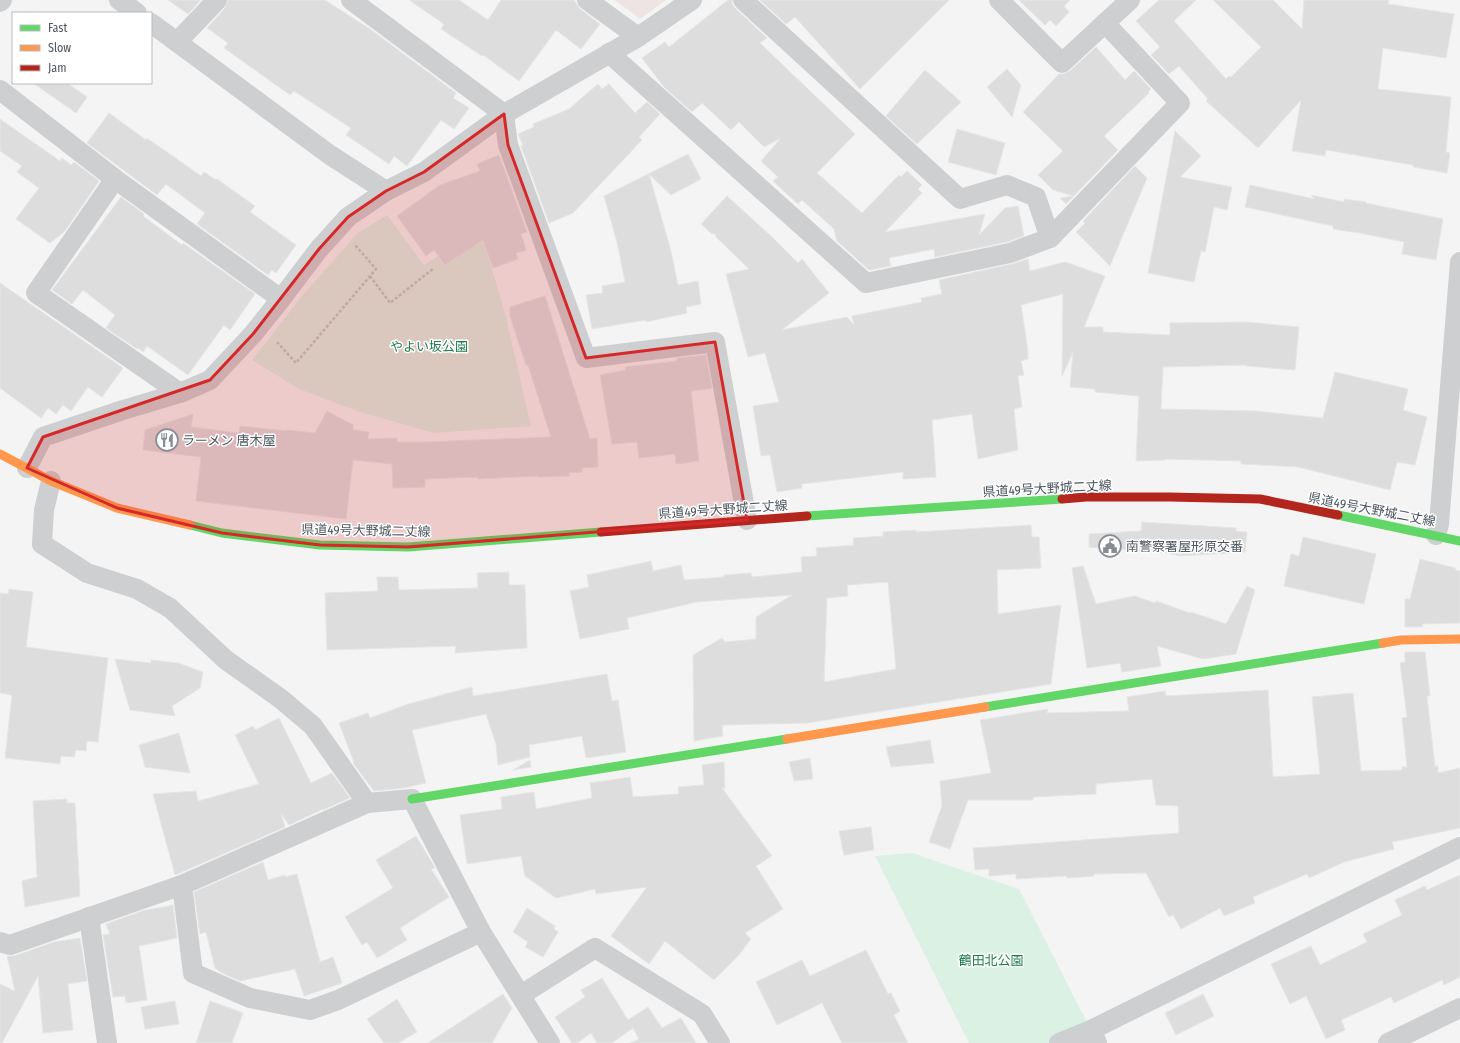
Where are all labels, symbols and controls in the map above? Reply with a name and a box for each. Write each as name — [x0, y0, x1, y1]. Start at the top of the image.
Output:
legend — [12, 12, 152, 84]
text: Fast — [48, 21, 67, 35]
text: Slow — [48, 41, 71, 55]
text: Jam — [48, 61, 66, 75]
park label: やよい坂公園 — [390, 339, 468, 354]
restaurant icon: ラーメン 唐木屋 — [154, 427, 180, 453]
place label: ラーメン 唐木屋 — [182, 433, 276, 448]
street label: 県道49号大野城二丈線 — [982, 478, 1112, 499]
street label: 県道49号大野城二丈線 — [1307, 490, 1437, 529]
street label: 県道49号大野城二丈線 — [658, 498, 788, 521]
street label: 県道49号大野城二丈線 — [301, 522, 431, 539]
public building icon: 南警察署屋形原交番 — [1097, 533, 1123, 559]
place label: 南警察署屋形原交番 — [1126, 539, 1243, 554]
park label: 鶴田北公園 — [958, 953, 1024, 968]

